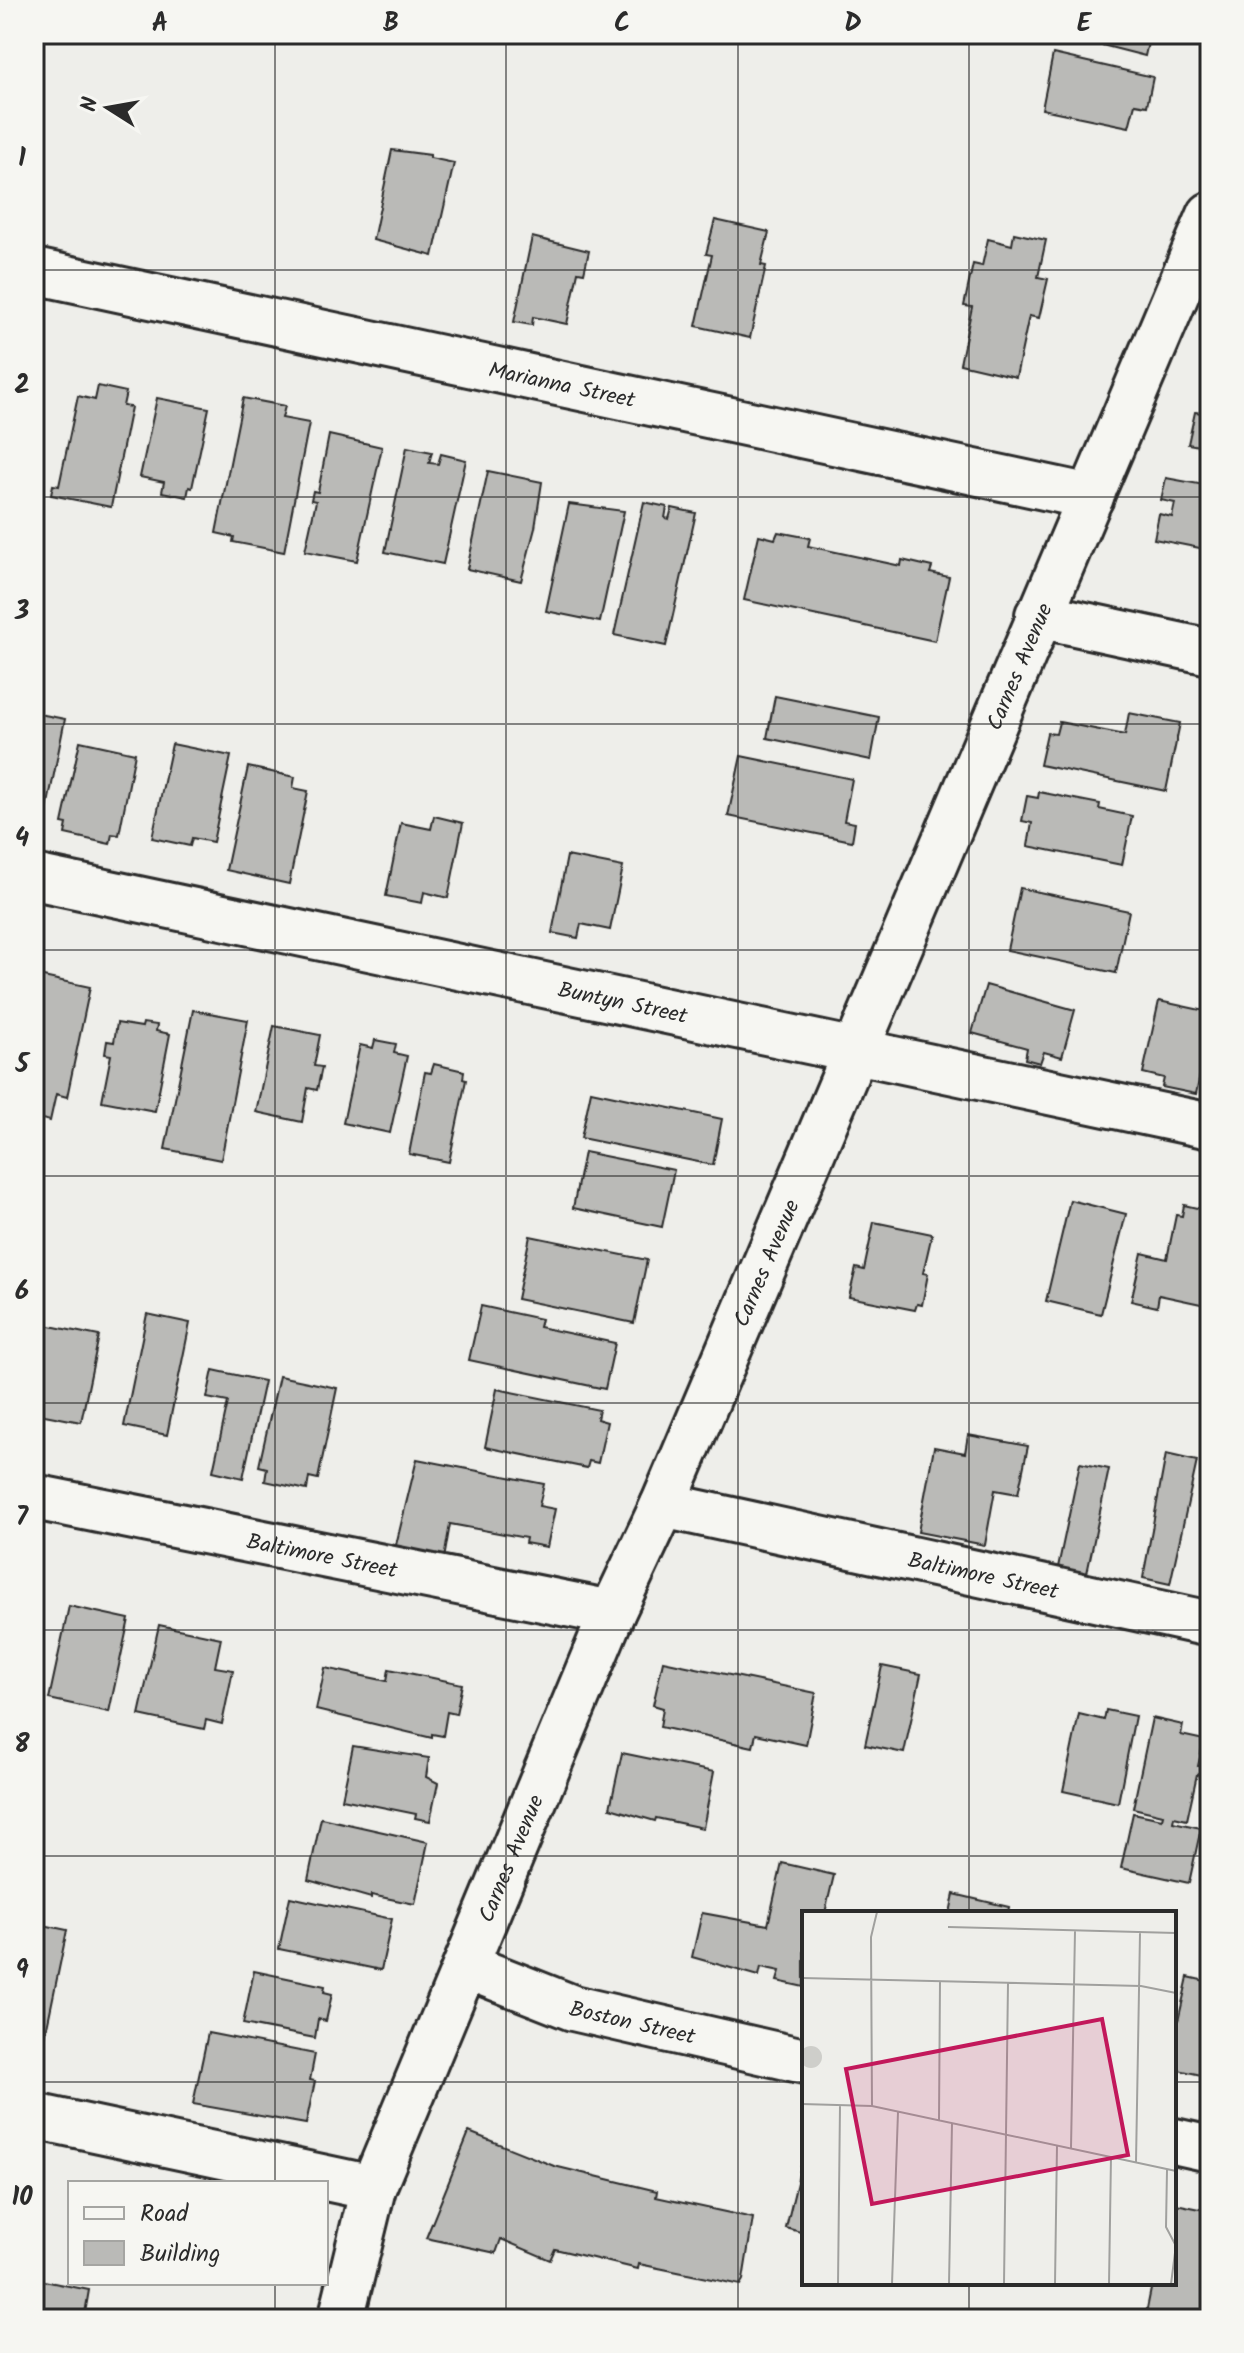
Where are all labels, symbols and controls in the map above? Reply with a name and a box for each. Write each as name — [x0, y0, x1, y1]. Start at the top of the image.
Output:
text: A — [152, 3, 168, 45]
text: B — [383, 3, 399, 45]
text: C — [614, 3, 630, 45]
text: D — [844, 3, 862, 45]
text: E — [1077, 3, 1093, 45]
north arrow — [68, 68, 148, 148]
text: N — [72, 94, 109, 115]
text: 1 — [18, 138, 26, 180]
street label: Marianna Street — [485, 354, 639, 419]
text: 2 — [14, 365, 30, 407]
text: 3 — [14, 591, 29, 633]
street label: Carnes Avenue — [978, 598, 1064, 736]
text: 4 — [15, 818, 29, 860]
street label: Buntyn Street — [554, 973, 691, 1035]
text: 5 — [14, 1044, 30, 1086]
street label: Carnes Avenue — [725, 1195, 811, 1333]
text: 6 — [15, 1271, 29, 1313]
text: 7 — [16, 1497, 29, 1539]
street label: Baltimore Street — [243, 1525, 401, 1590]
street label: Baltimore Street — [905, 1544, 1062, 1611]
text: 8 — [14, 1724, 30, 1766]
street label: Carnes Avenue — [470, 1790, 555, 1928]
inset map — [802, 1911, 1176, 2285]
text: 9 — [15, 1950, 29, 1992]
street label: Boston Street — [566, 1993, 699, 2056]
text: 10 — [11, 2177, 33, 2219]
legend — [68, 2181, 328, 2285]
text: Road — [140, 2195, 189, 2234]
text: Building — [140, 2235, 220, 2274]

